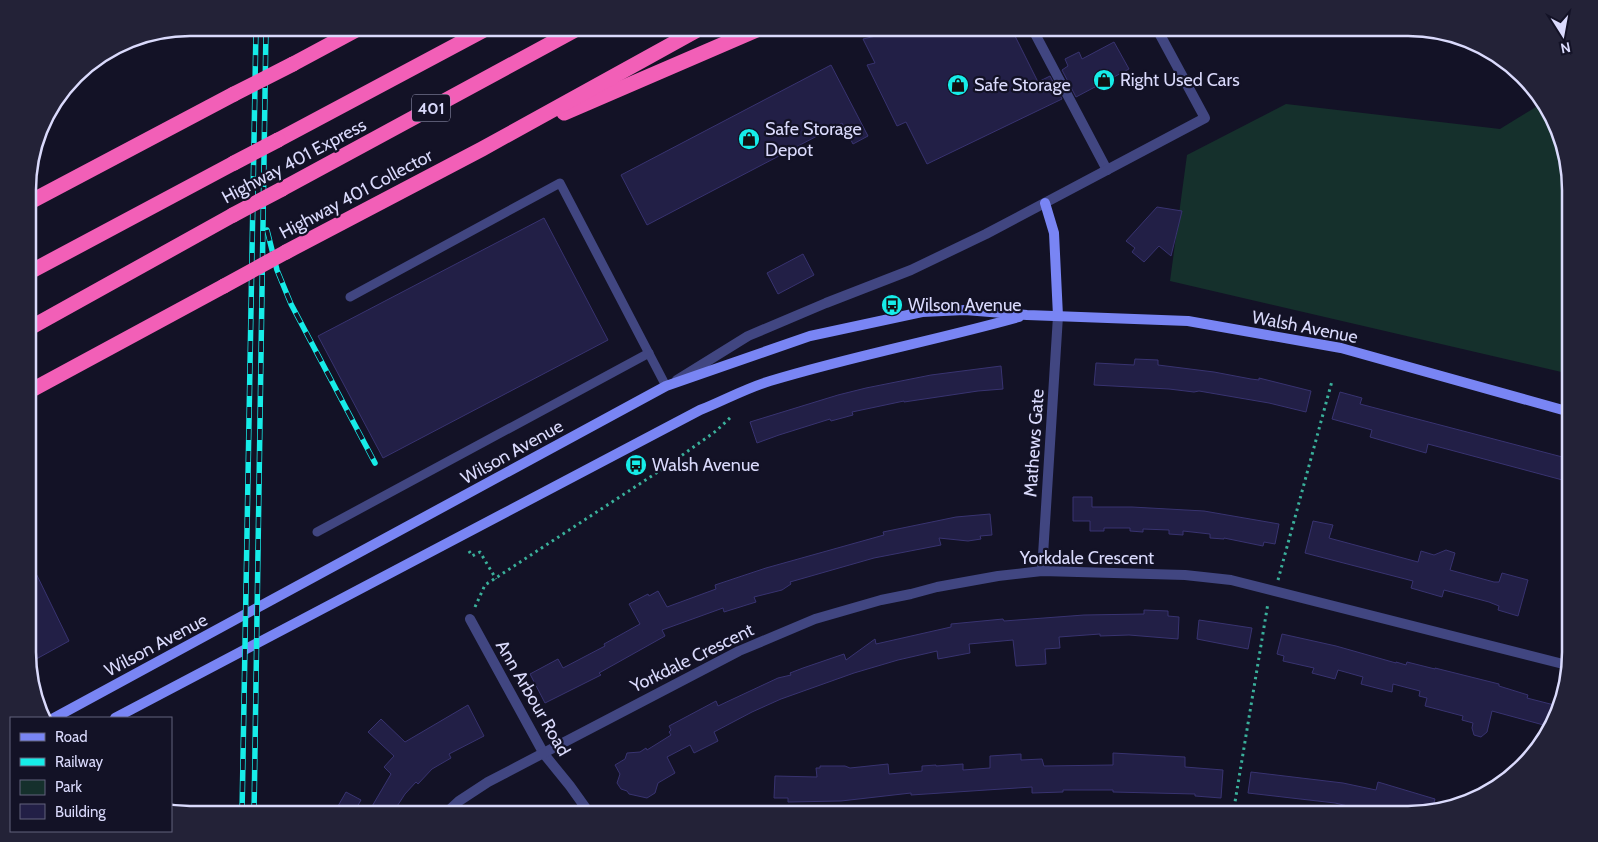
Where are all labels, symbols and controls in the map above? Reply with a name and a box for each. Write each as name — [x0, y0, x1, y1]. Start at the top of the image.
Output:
north arrow — [1538, 10, 1588, 60]
text: N — [1559, 38, 1572, 58]
shop icon: Right Used Cars — [1092, 68, 1116, 92]
place label: Right Used Cars — [1120, 69, 1240, 91]
shop icon: Safe Storage — [946, 73, 970, 97]
place label: Safe Storage — [974, 74, 1071, 96]
road number: 401 — [412, 95, 450, 122]
street label: Highway 401 Express — [218, 114, 370, 208]
place label: Safe Storage Depot — [765, 118, 862, 161]
shop icon: Safe Storage Depot — [737, 127, 761, 151]
street label: Highway 401 Collector — [276, 144, 437, 244]
bus stop icon: Wilson Avenue — [880, 293, 904, 317]
place label: Wilson Avenue — [908, 294, 1022, 316]
street label: Walsh Avenue — [1250, 306, 1360, 348]
street label: Mathews Gate — [1019, 388, 1049, 498]
street label: Wilson Avenue — [457, 415, 567, 489]
bus stop icon: Walsh Avenue — [624, 453, 648, 477]
place label: Walsh Avenue — [652, 454, 760, 476]
street label: Yorkdale Crescent — [1019, 547, 1154, 569]
street label: Wilson Avenue — [101, 609, 211, 681]
street label: Yorkdale Crescent — [626, 619, 757, 698]
street label: Ann Arbour Road — [491, 636, 575, 760]
legend — [10, 717, 172, 832]
text: Road — [55, 728, 88, 746]
text: Railway — [55, 753, 104, 771]
text: Park — [55, 778, 82, 796]
text: Building — [55, 803, 106, 821]

